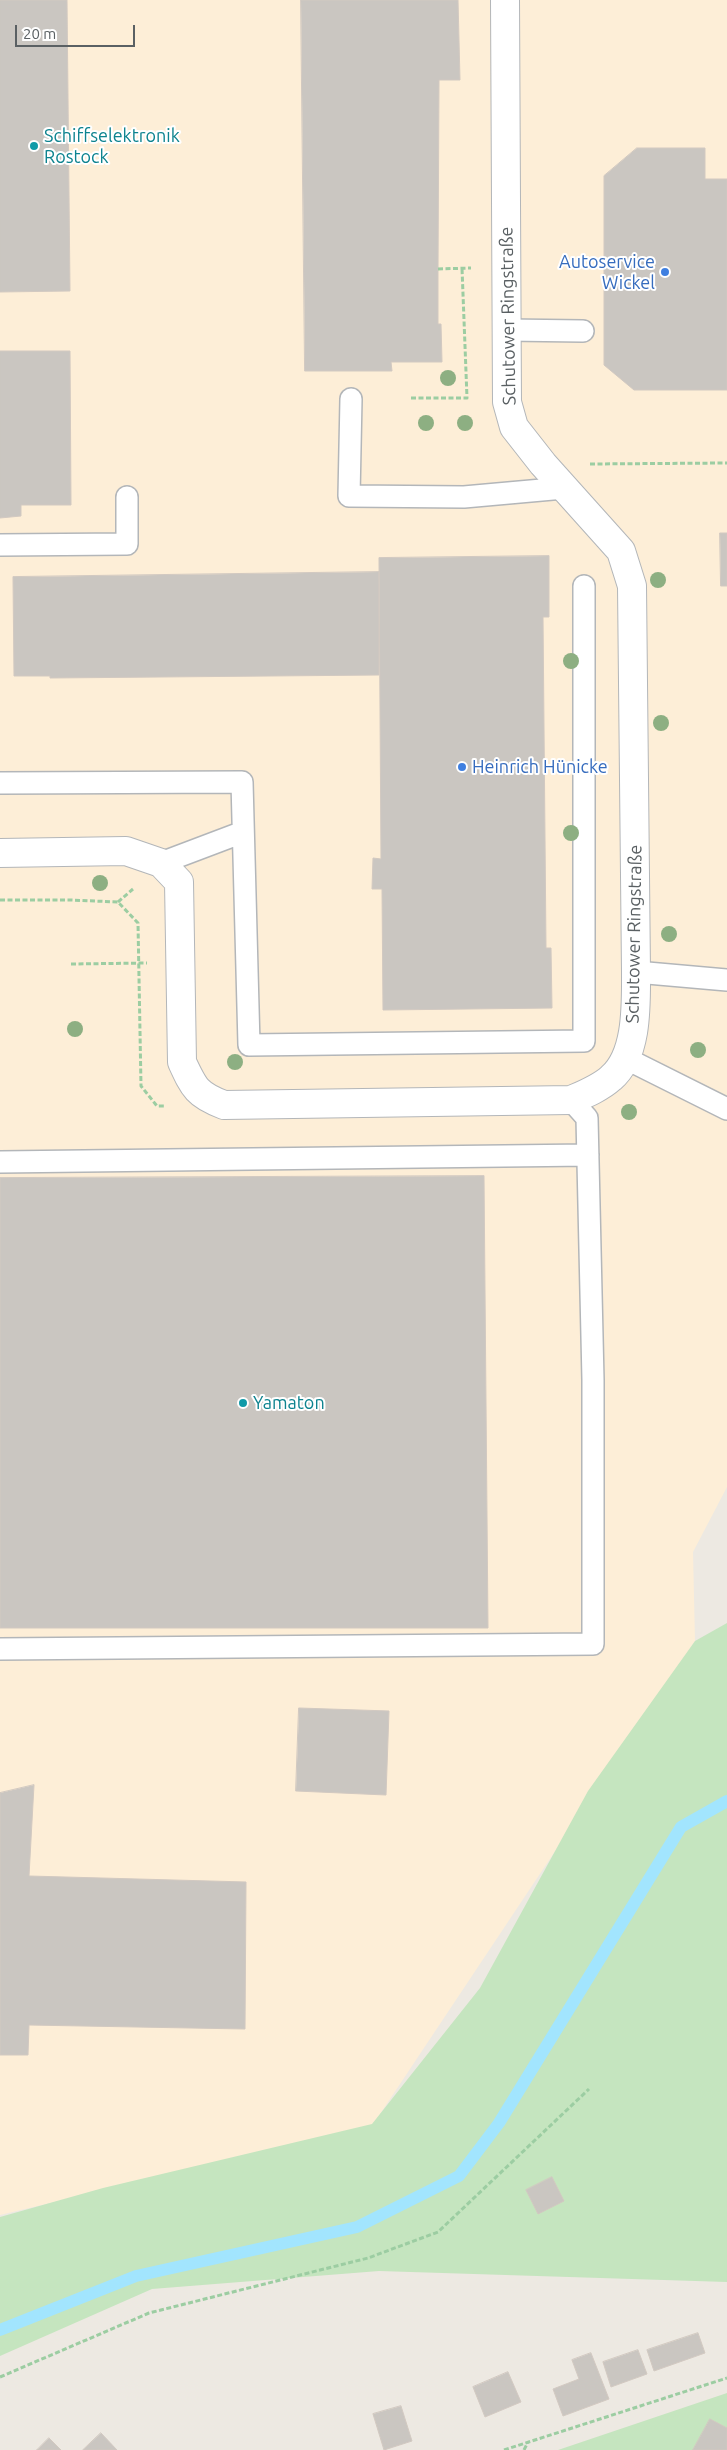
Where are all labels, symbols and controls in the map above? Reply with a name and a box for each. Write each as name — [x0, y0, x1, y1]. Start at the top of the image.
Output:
scale bar — [18, 15, 138, 47]
text: 20 m — [23, 25, 56, 42]
place label: Schiffselektronik Rostock — [44, 125, 180, 168]
marker: Schiffselektronik Rostock — [28, 140, 40, 152]
street label: Schutower Ringstraße — [496, 226, 520, 406]
place label: Autoservice Wickel — [559, 251, 655, 294]
marker: Autoservice Wickel — [659, 266, 671, 278]
place label: Heinrich Hünicke — [472, 756, 608, 778]
marker: Heinrich Hünicke — [456, 761, 468, 773]
street label: Schutower Ringstraße — [622, 844, 646, 1024]
place label: Yamaton — [253, 1392, 325, 1414]
marker: Yamaton — [237, 1397, 249, 1409]

